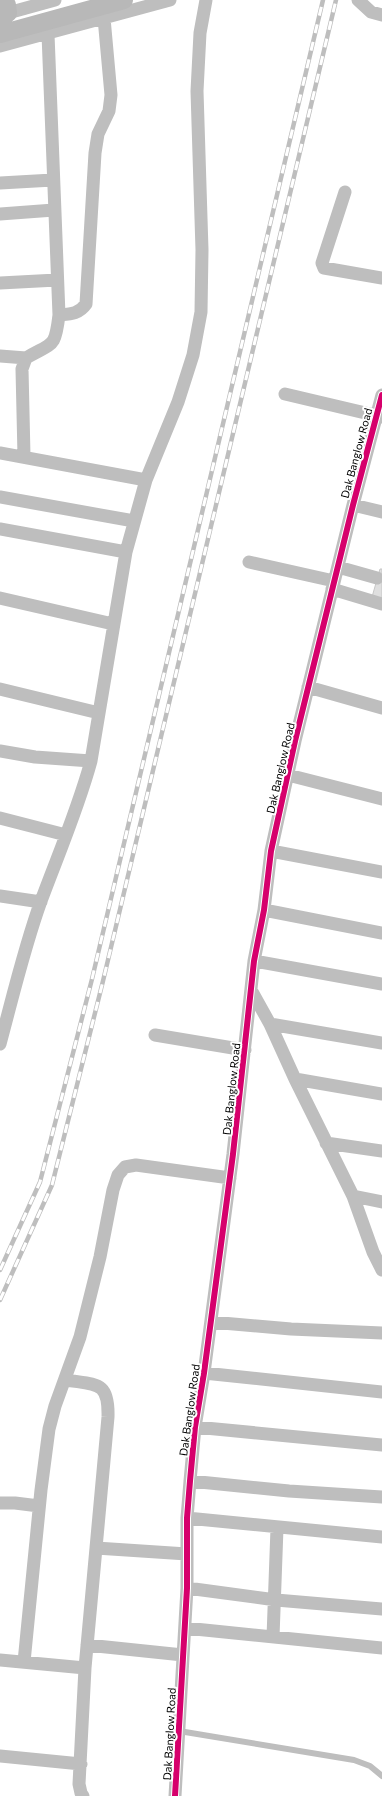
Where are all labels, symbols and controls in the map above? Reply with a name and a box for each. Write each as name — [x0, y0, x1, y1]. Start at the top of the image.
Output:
street label: Dak Banglow Road — [338, 406, 374, 500]
street label: Dak Banglow Road — [263, 721, 297, 815]
street label: Dak Banglow Road — [220, 1042, 242, 1136]
street label: Dak Banglow Road — [176, 1363, 202, 1457]
street label: Dak Banglow Road — [160, 1687, 178, 1781]

